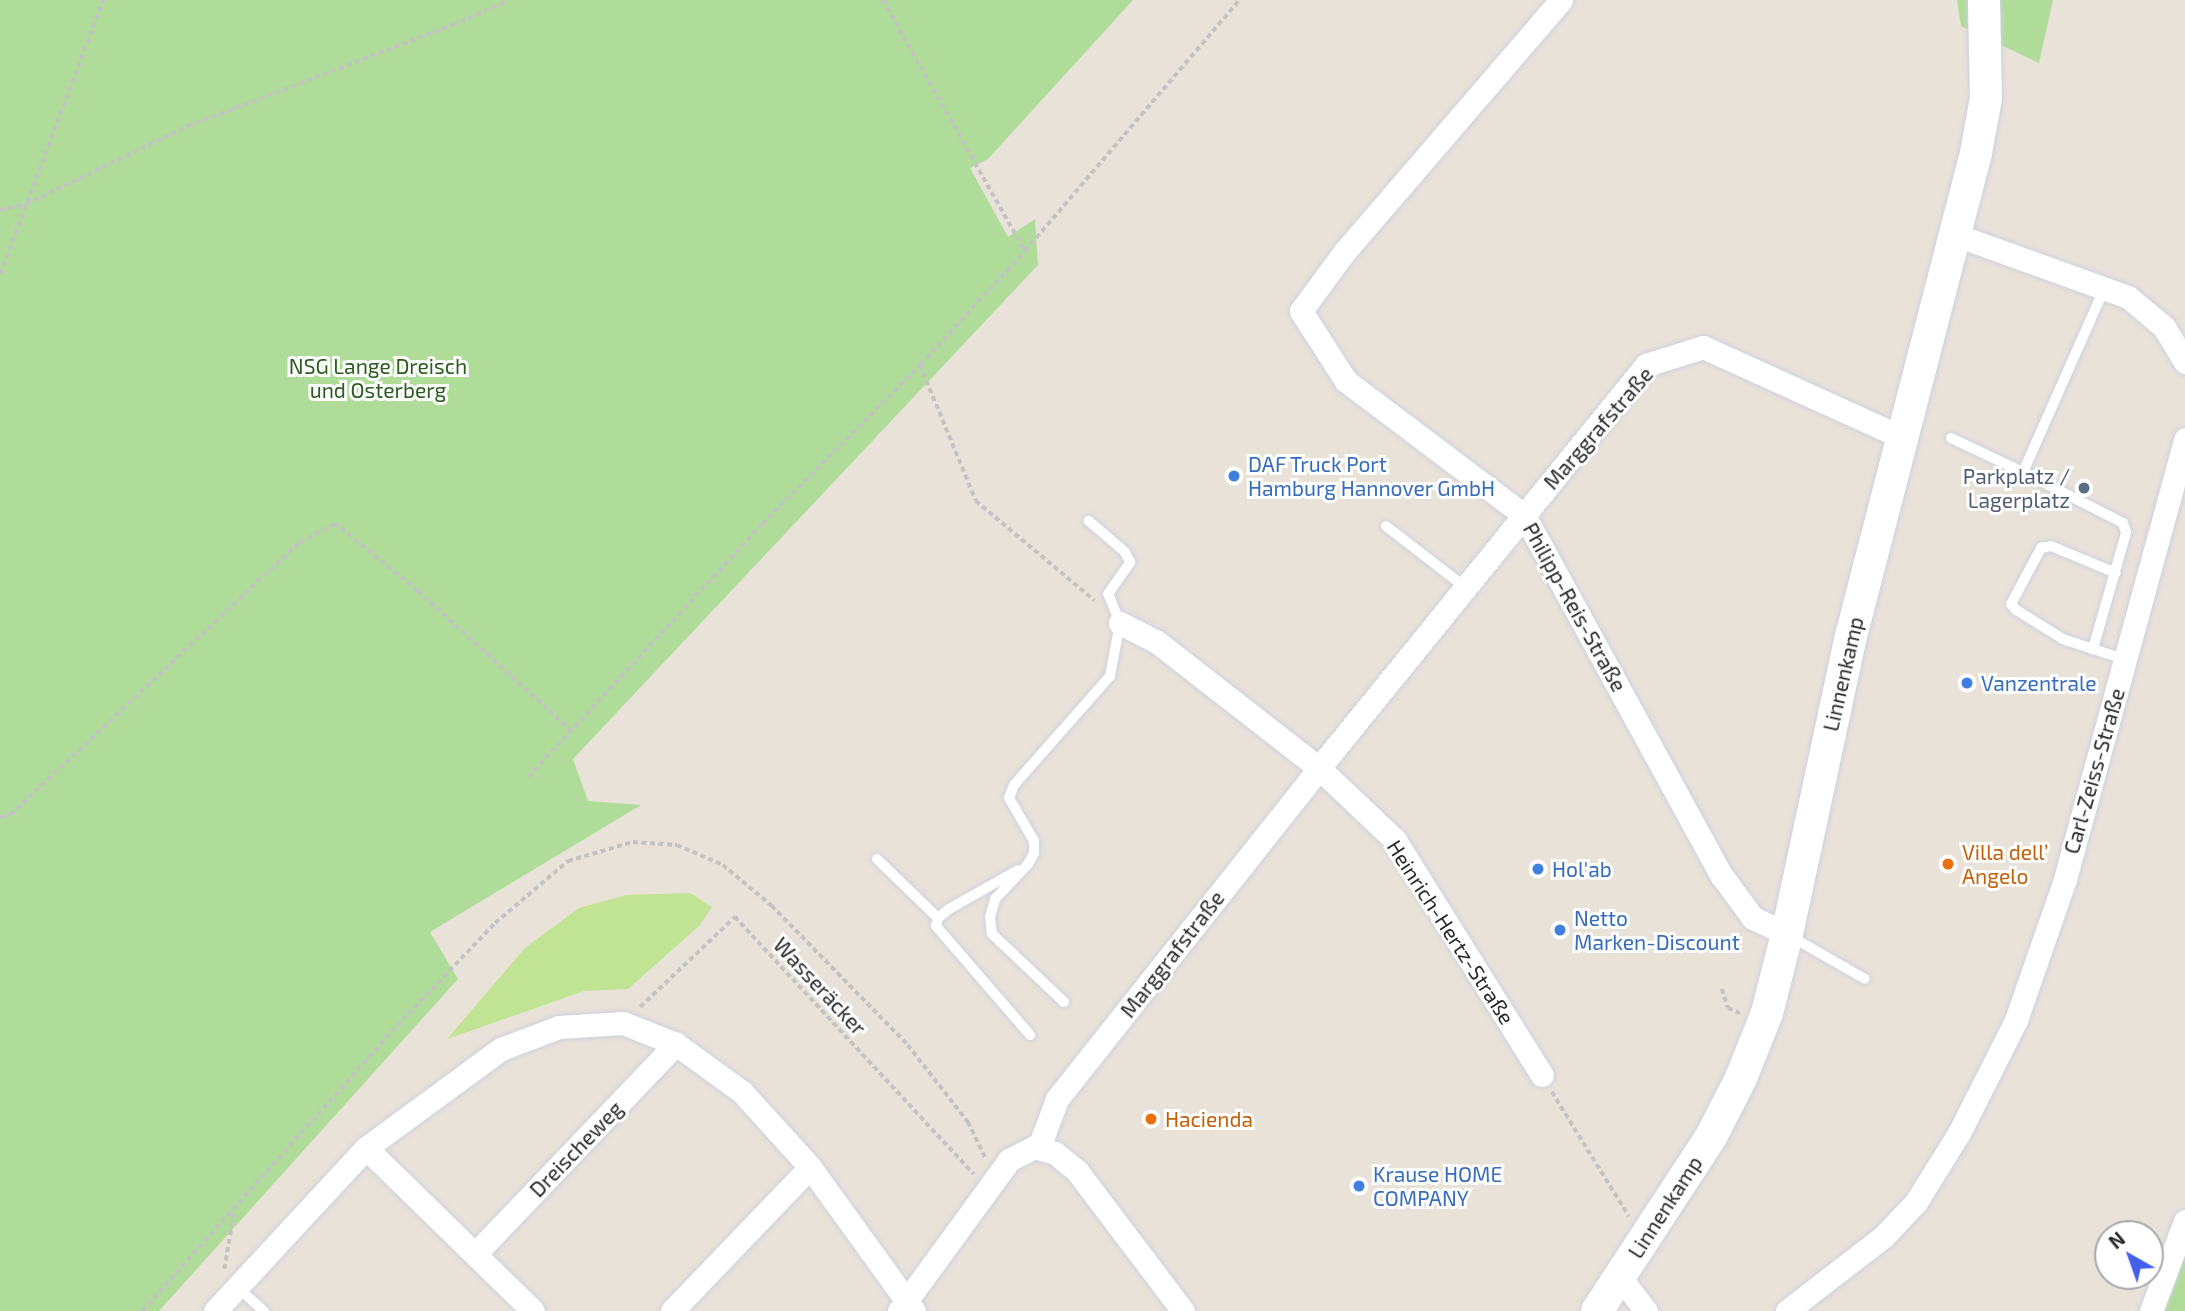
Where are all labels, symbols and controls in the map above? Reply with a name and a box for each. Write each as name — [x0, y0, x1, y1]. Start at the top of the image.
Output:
park label: NSG Lange Dreisch und Osterberg — [289, 353, 467, 403]
street label: Marggrafstraße — [1538, 362, 1658, 494]
place label: DAF Truck Port Hamburg Hannover GmbH — [1248, 451, 1495, 501]
place label: Parkplatz / Lagerplatz — [1963, 463, 2070, 513]
marker: DAF Truck Port Hamburg Hannover GmbH — [1226, 468, 1242, 484]
marker: Parkplatz / Lagerplatz — [2076, 480, 2092, 496]
street label: Philipp-Reis-Straße — [1518, 518, 1632, 696]
street label: Linnenkamp — [1818, 614, 1868, 734]
place label: Vanzentrale — [1981, 670, 2097, 696]
marker: Vanzentrale — [1959, 675, 1975, 691]
street label: Carl-Zeiss-Straße — [2058, 685, 2130, 857]
street label: Heinrich-Hertz-Straße — [1382, 835, 1520, 1029]
place label: Villa dell’ Angelo — [1962, 839, 2049, 889]
place label: Hol'ab — [1552, 856, 1612, 882]
marker: Villa dell’ Angelo — [1940, 856, 1956, 872]
marker: Hol'ab — [1530, 861, 1546, 877]
street label: Marggrafstraße — [1115, 886, 1229, 1022]
place label: Netto Marken-Discount — [1574, 905, 1740, 955]
marker: Netto Marken-Discount — [1552, 922, 1568, 938]
street label: Wasseräcker — [768, 932, 872, 1040]
street label: Dreischeweg — [524, 1096, 628, 1202]
place label: Hacienda — [1165, 1106, 1253, 1132]
marker: Hacienda — [1143, 1111, 1159, 1127]
street label: Linnenkamp — [1623, 1151, 1707, 1263]
place label: Krause HOME COMPANY — [1373, 1161, 1502, 1211]
marker: Krause HOME COMPANY — [1351, 1178, 1367, 1194]
north arrow — [2094, 1220, 2164, 1290]
text: N — [2104, 1227, 2129, 1253]

